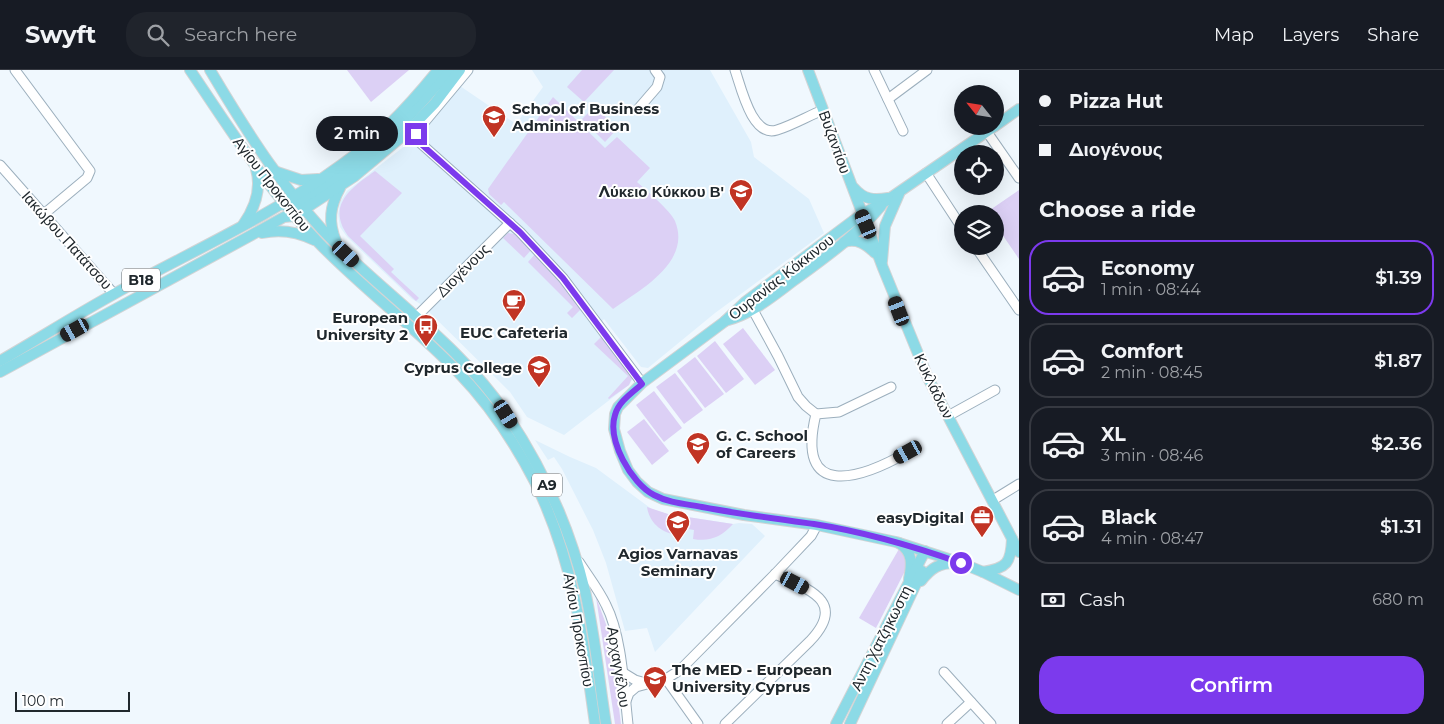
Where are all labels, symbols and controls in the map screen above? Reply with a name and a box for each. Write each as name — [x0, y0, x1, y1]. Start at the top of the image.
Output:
search box — [126, 12, 476, 57]
text: Swyft — [25, 20, 96, 49]
icon: search — [144, 21, 172, 49]
text: Search here — [184, 23, 297, 46]
text: Map — [1214, 24, 1254, 46]
text: Layers — [1282, 24, 1339, 46]
text: Share — [1367, 24, 1419, 46]
north arrow — [954, 85, 1004, 135]
map controls — [954, 85, 1004, 255]
text: Pizza Hut — [1069, 90, 1163, 113]
place label: School of Business Administration — [511, 99, 659, 135]
school or university icon: School of Business Administration — [481, 104, 507, 138]
street label: Βυζαντίου — [815, 108, 855, 176]
callout: 2 min — [316, 116, 398, 152]
route end — [405, 123, 427, 145]
text: 2 min — [334, 124, 380, 143]
street label: Αγίου Προκοπίου — [229, 133, 315, 235]
text: Διογένους — [1069, 138, 1163, 161]
button: locate — [954, 145, 1004, 195]
school or university icon: Λύκειο Κύκκου Β' — [728, 178, 754, 212]
place label: Λύκειο Κύκκου Β' — [598, 182, 724, 201]
street label: Ιακώβου Πατάτσου — [18, 187, 116, 293]
text: Choose a ride — [1039, 196, 1196, 223]
button: layers — [954, 205, 1004, 255]
car — [853, 207, 878, 241]
street label: Ουρανίας Κόκκινου — [725, 230, 837, 324]
car — [329, 238, 362, 270]
street label: Διογένους — [432, 239, 494, 301]
icon: car — [1041, 255, 1086, 300]
text: Economy — [1101, 257, 1194, 280]
text: $1.39 — [1375, 266, 1422, 289]
road number: B18 — [122, 268, 160, 292]
text: 1 min · 08:44 — [1101, 280, 1201, 299]
cafe icon: EUC Cafeteria — [501, 288, 527, 322]
car — [886, 294, 911, 328]
place label: European University 2 — [316, 308, 408, 344]
bus stop icon: European University 2 — [413, 313, 439, 347]
car — [58, 316, 91, 344]
place label: EUC Cafeteria — [460, 323, 568, 342]
icon: car — [1041, 338, 1086, 383]
text: Comfort — [1101, 340, 1183, 363]
text: $1.87 — [1374, 349, 1422, 372]
street label: Κυκλάδων — [910, 350, 958, 422]
school or university icon: Cyprus College — [526, 354, 552, 388]
place label: Cyprus College — [404, 358, 522, 377]
text: 2 min · 08:45 — [1101, 363, 1203, 382]
car — [491, 397, 520, 431]
icon: car — [1041, 421, 1086, 466]
text: XL — [1101, 423, 1126, 446]
place label: G. C. School of Careers — [716, 426, 808, 462]
school or university icon: G. C. School of Careers — [685, 431, 711, 465]
text: $2.36 — [1371, 432, 1422, 455]
car — [891, 438, 924, 466]
text: 3 min · 08:46 — [1101, 446, 1203, 465]
road number: A9 — [532, 474, 562, 496]
office icon: easyDigital — [969, 504, 995, 538]
icon: car — [1041, 504, 1086, 549]
text: Black — [1101, 506, 1157, 529]
place label: easyDigital — [877, 508, 964, 527]
school or university icon: Agios Varnavas Seminary — [665, 509, 691, 543]
text: $1.31 — [1380, 515, 1422, 538]
text: 4 min · 08:47 — [1101, 529, 1204, 548]
place label: Agios Varnavas Seminary — [617, 544, 738, 580]
route start — [950, 552, 972, 574]
car — [778, 569, 811, 597]
street label: Αγίου Προκοπίου — [560, 572, 598, 688]
street label: Αντη Χατζηκωστη — [846, 582, 916, 694]
icon: cash — [1039, 586, 1067, 614]
text: Cash — [1079, 588, 1126, 611]
text: 680 m — [1372, 590, 1424, 609]
street label: Αρχαγγέλου — [603, 625, 635, 709]
button: Confirm — [1039, 656, 1424, 714]
place label: The MED - European University Cyprus — [672, 660, 832, 696]
school or university icon: The MED - European University Cyprus — [642, 665, 668, 699]
scale bar — [15, 689, 130, 712]
text: 100 m — [22, 692, 64, 710]

